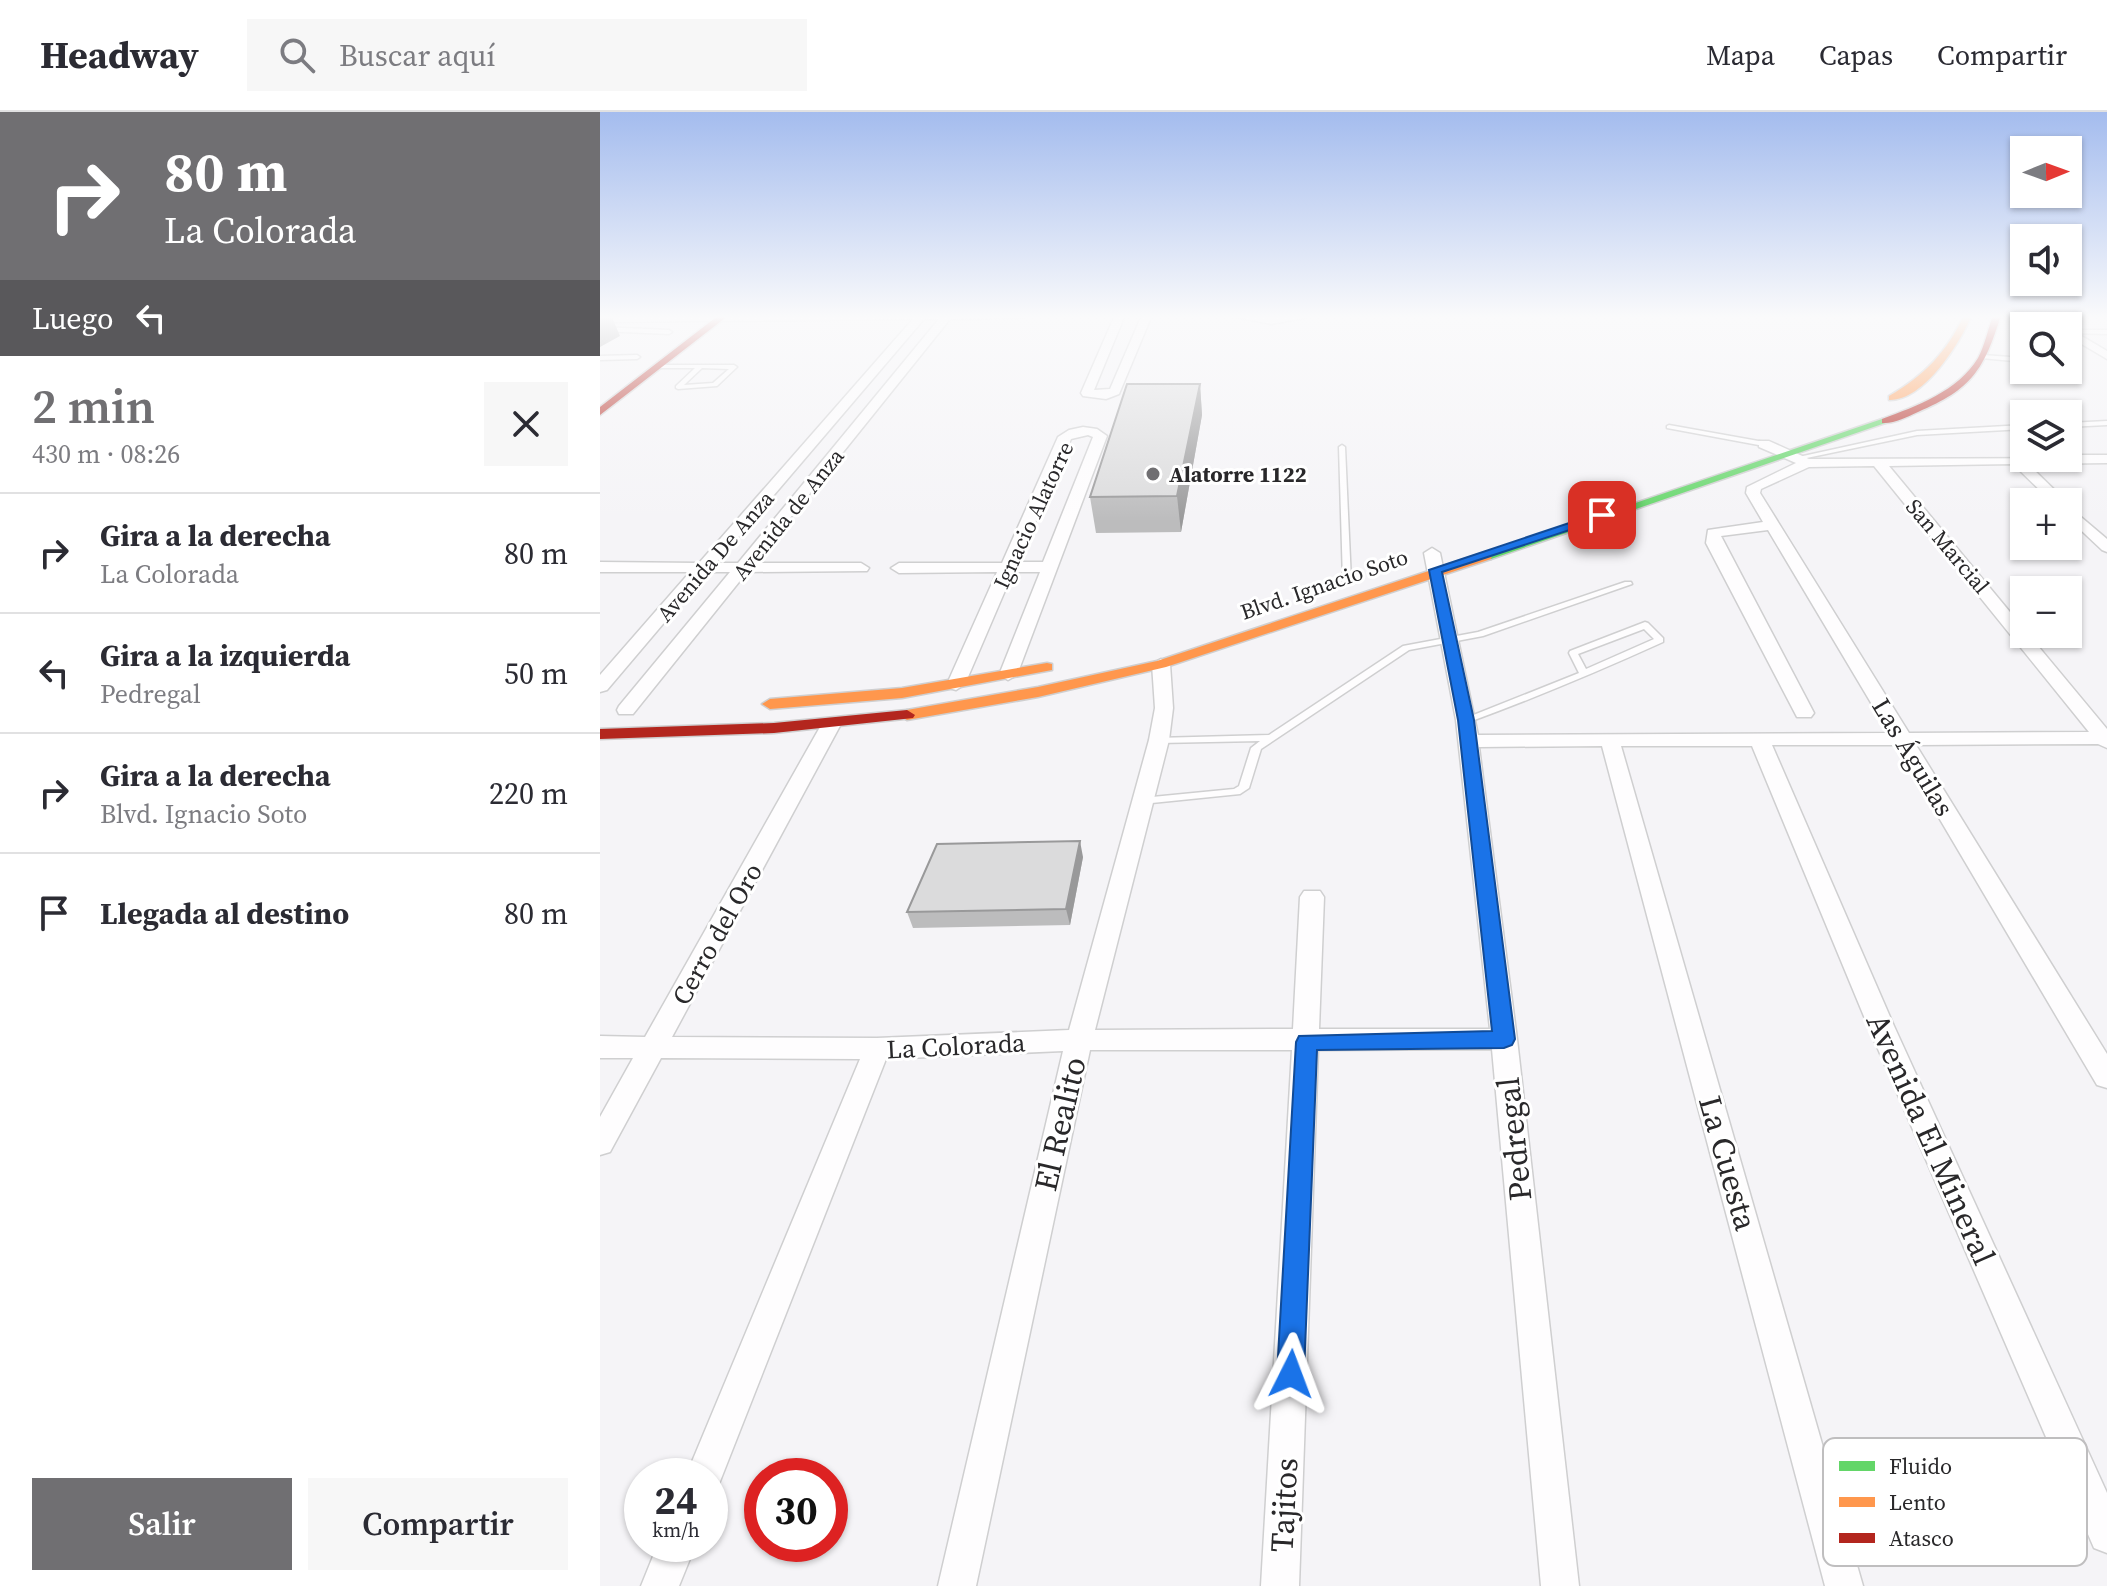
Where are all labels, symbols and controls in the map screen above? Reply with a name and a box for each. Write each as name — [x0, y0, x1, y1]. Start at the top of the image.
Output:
search box — [247, 19, 807, 91]
text: Headway — [40, 29, 199, 81]
icon: search — [275, 33, 319, 77]
text: Buscar aquí — [339, 35, 496, 76]
text: Mapa — [1706, 36, 1775, 74]
text: Capas — [1819, 36, 1893, 74]
text: Compartir — [1937, 36, 2067, 74]
text: 80 m — [164, 133, 287, 210]
north arrow — [2010, 136, 2082, 208]
map controls — [2010, 136, 2082, 648]
icon: right — [32, 144, 136, 248]
text: La Colorada — [164, 206, 356, 255]
button: sound — [2010, 224, 2082, 296]
icon: left — [129, 296, 173, 340]
text: Luego — [32, 298, 113, 339]
button: search — [2010, 312, 2082, 384]
text: 2 min — [32, 373, 155, 439]
button: close — [484, 382, 568, 466]
button: layers — [2010, 400, 2082, 472]
text: 430 m · 08:26 — [32, 436, 180, 472]
street label: Ignacio Alatorre — [986, 437, 1080, 593]
street label: Avenida de Anza — [725, 441, 851, 586]
place label: Alatorre 1122 — [1169, 459, 1307, 489]
marker: Alatorre 1122 — [1144, 465, 1162, 483]
pin — [1568, 481, 1636, 549]
street label: Avenida De Anza — [650, 483, 781, 628]
button: + — [2010, 488, 2082, 560]
street label: San Marcial — [1899, 492, 1997, 600]
icon: arrive — [1580, 493, 1624, 537]
text: Gira a la derecha — [100, 515, 331, 556]
icon: right — [32, 531, 76, 575]
text: 80 m — [504, 533, 568, 574]
street label: Blvd. Ignacio Soto — [1236, 541, 1412, 627]
text: La Colorada — [100, 556, 239, 592]
button: − — [2010, 576, 2082, 648]
text: Gira a la izquierda — [100, 635, 350, 676]
icon: left — [32, 651, 76, 695]
text: 50 m — [504, 653, 568, 694]
text: Pedregal — [100, 676, 201, 712]
street label: Las Águilas — [1864, 691, 1962, 823]
text: Gira a la derecha — [100, 755, 331, 796]
icon: right — [32, 771, 76, 815]
text: 220 m — [489, 773, 568, 814]
text: Blvd. Ignacio Soto — [100, 796, 307, 832]
street label: Cerro del Oro — [663, 857, 771, 1011]
icon: arrive — [32, 891, 76, 935]
text: Llegada al destino — [100, 893, 349, 934]
text: 80 m — [504, 893, 568, 934]
street label: Avenida El Mineral — [1856, 1006, 2006, 1272]
street label: La Colorada — [886, 1024, 1027, 1068]
street label: El Realito — [1023, 1053, 1097, 1195]
street label: Pedregal — [1486, 1075, 1542, 1203]
street label: La Cuesta — [1688, 1091, 1768, 1236]
position arrow — [1249, 1332, 1333, 1416]
legend — [1823, 1438, 2087, 1566]
text: Fluido — [1889, 1451, 1952, 1481]
street label: Tajitos — [1260, 1457, 1308, 1553]
speed limit sign: 30 — [744, 1458, 848, 1562]
text: 24 — [654, 1473, 698, 1527]
button: Salir — [32, 1478, 292, 1570]
button: Compartir — [308, 1478, 568, 1570]
text: Lento — [1889, 1487, 1946, 1517]
text: km/h — [652, 1516, 700, 1544]
text: Atasco — [1889, 1523, 1954, 1553]

